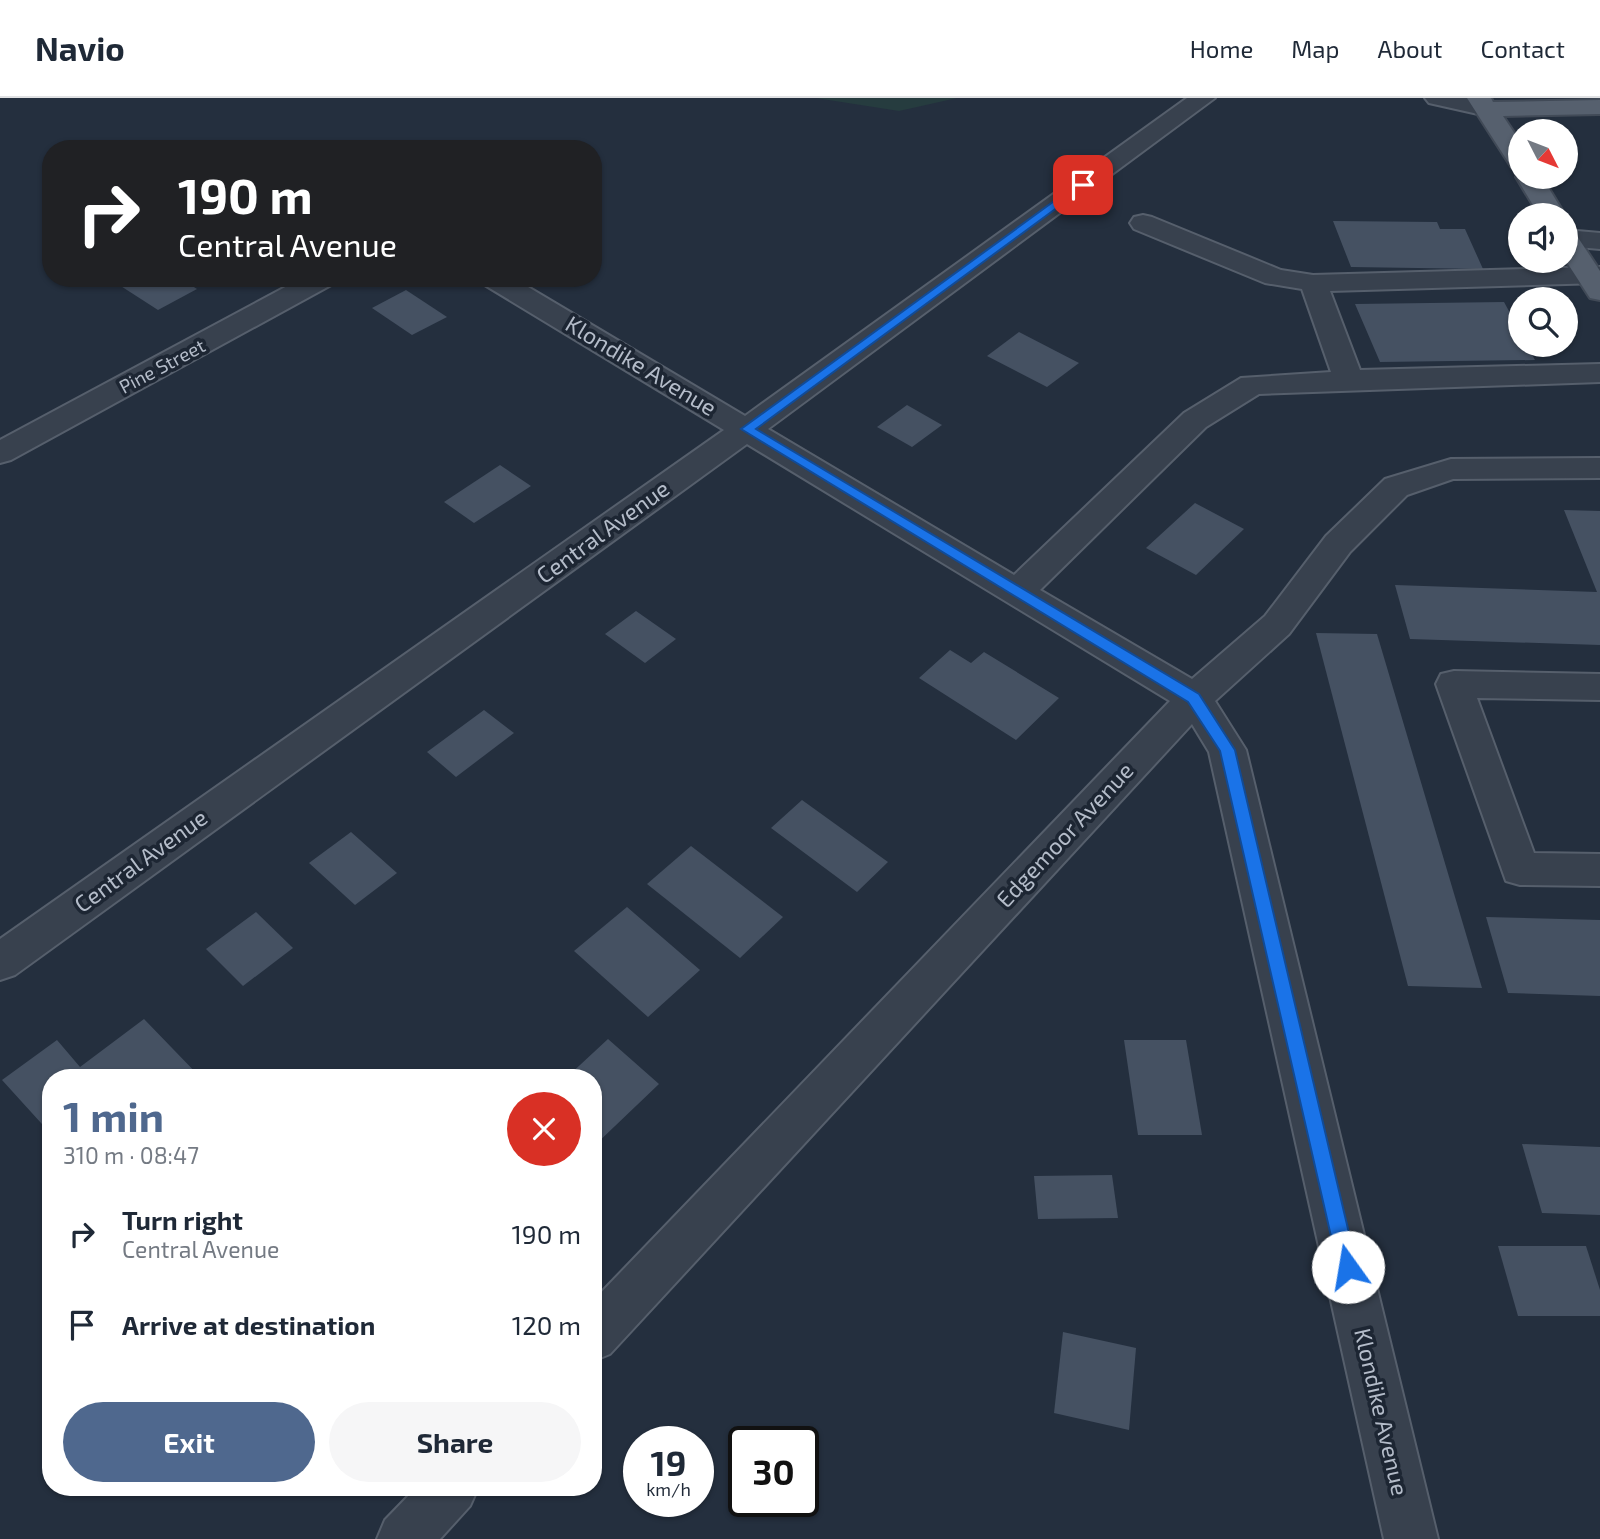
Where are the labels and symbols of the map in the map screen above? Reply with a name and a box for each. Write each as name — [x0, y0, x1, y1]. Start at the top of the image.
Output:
north arrow — [1508, 119, 1578, 189]
pin — [1053, 155, 1113, 215]
street label: Klondike Avenue — [561, 309, 722, 421]
street label: Pine Street — [115, 333, 209, 398]
street label: Central Avenue — [531, 474, 674, 589]
street label: Edgemoor Avenue — [990, 756, 1139, 913]
street label: Central Avenue — [69, 803, 212, 918]
position arrow — [1311, 1230, 1385, 1304]
street label: Klondike Avenue — [1349, 1325, 1415, 1498]
speed limit sign: 30 — [728, 1426, 819, 1517]

